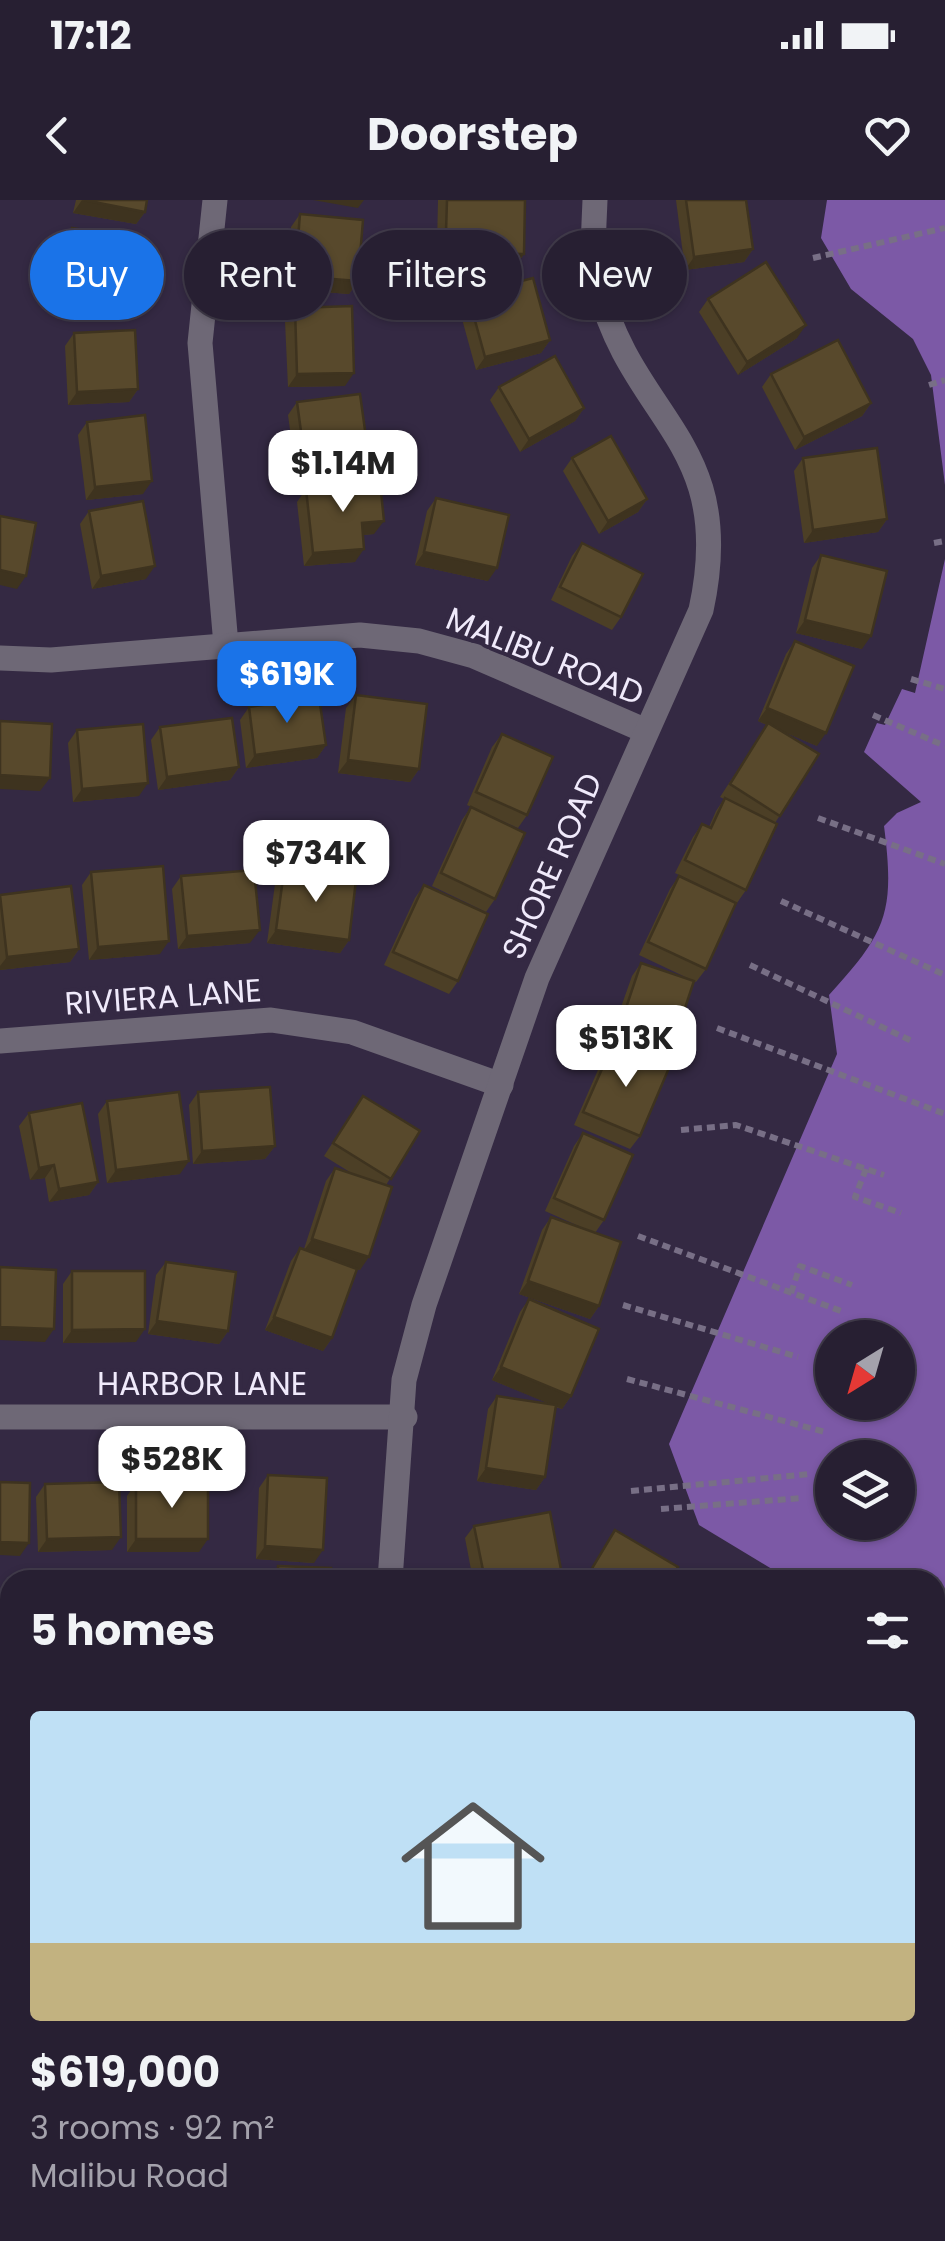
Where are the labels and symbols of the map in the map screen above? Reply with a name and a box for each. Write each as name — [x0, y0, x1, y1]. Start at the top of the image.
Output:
pin: $1.14M — [262, 430, 424, 515]
street label: MALIBU ROAD — [440, 595, 651, 716]
pin: $619K — [217, 641, 357, 726]
street label: SHORE ROAD — [490, 766, 613, 966]
pin: $734K — [246, 820, 386, 905]
street label: RIVIERA LANE — [63, 967, 263, 1026]
pin: $513K — [556, 1005, 696, 1090]
north arrow — [815, 1320, 915, 1420]
street label: HARBOR LANE — [97, 1361, 307, 1406]
pin: $528K — [102, 1426, 242, 1511]

